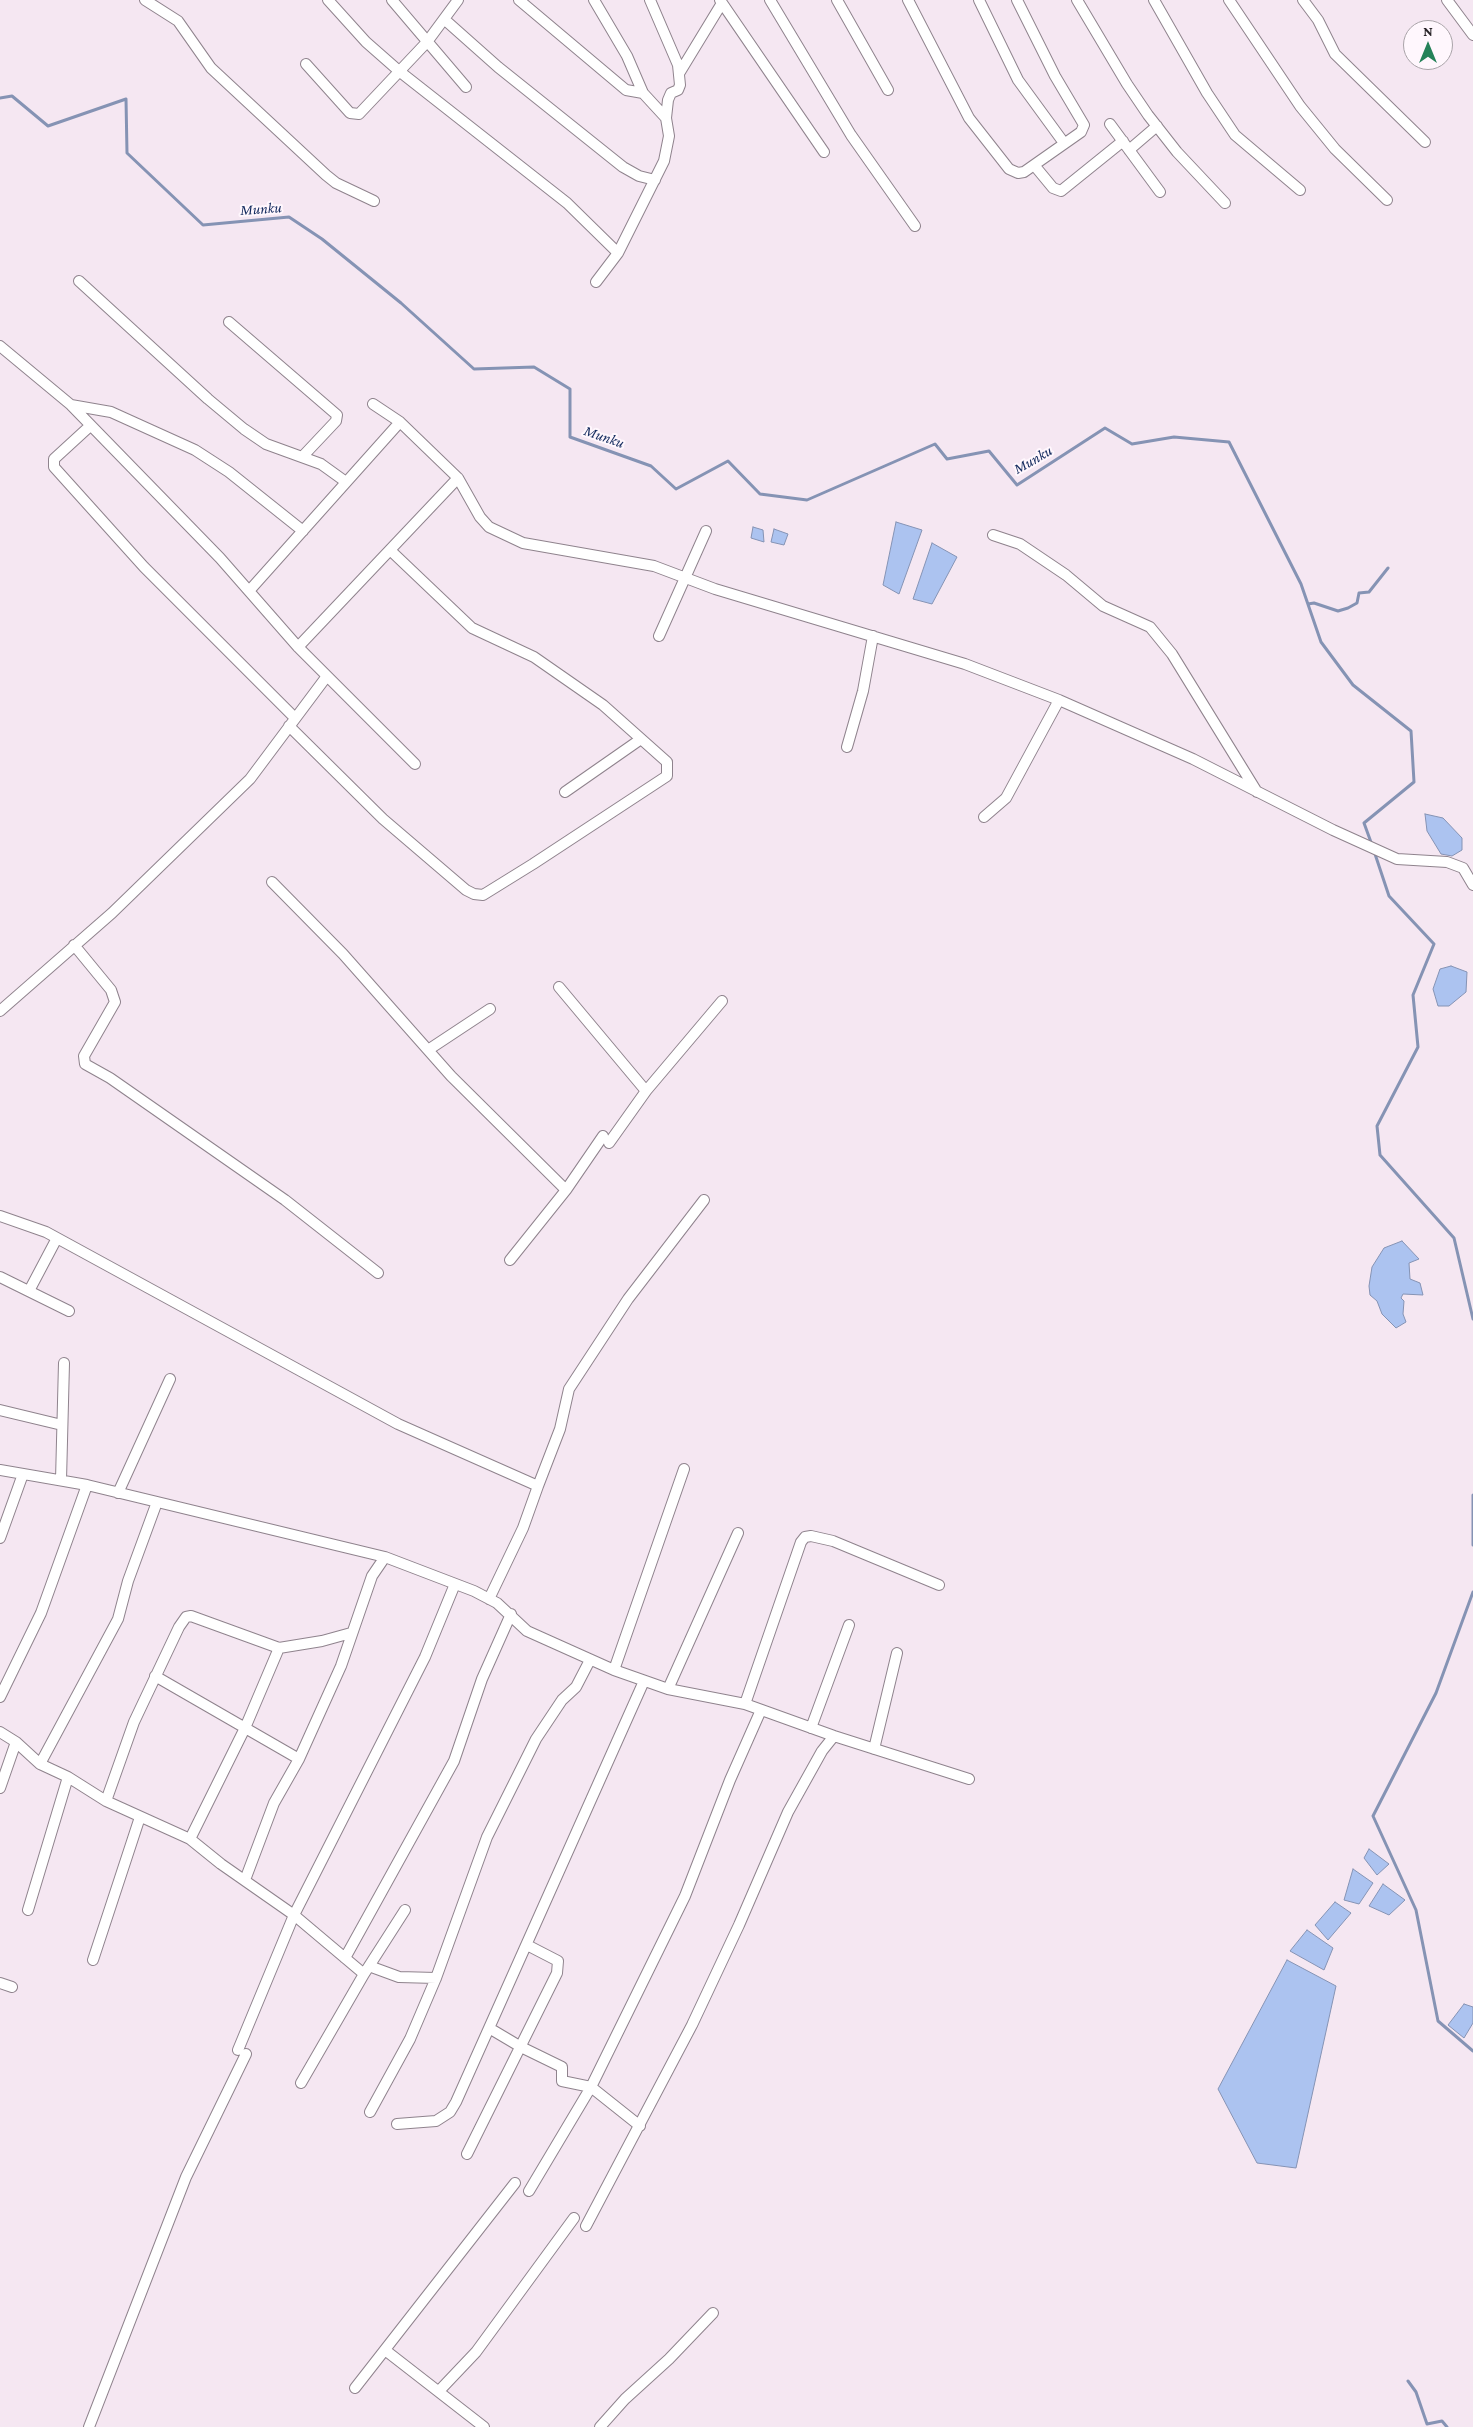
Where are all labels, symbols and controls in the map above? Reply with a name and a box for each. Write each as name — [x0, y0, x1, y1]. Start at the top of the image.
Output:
north arrow — [1403, 20, 1453, 70]
text: N — [1423, 23, 1433, 39]
water label: Munku — [240, 199, 282, 219]
water label: Munku — [581, 422, 627, 452]
water label: Munku — [1011, 442, 1055, 478]

